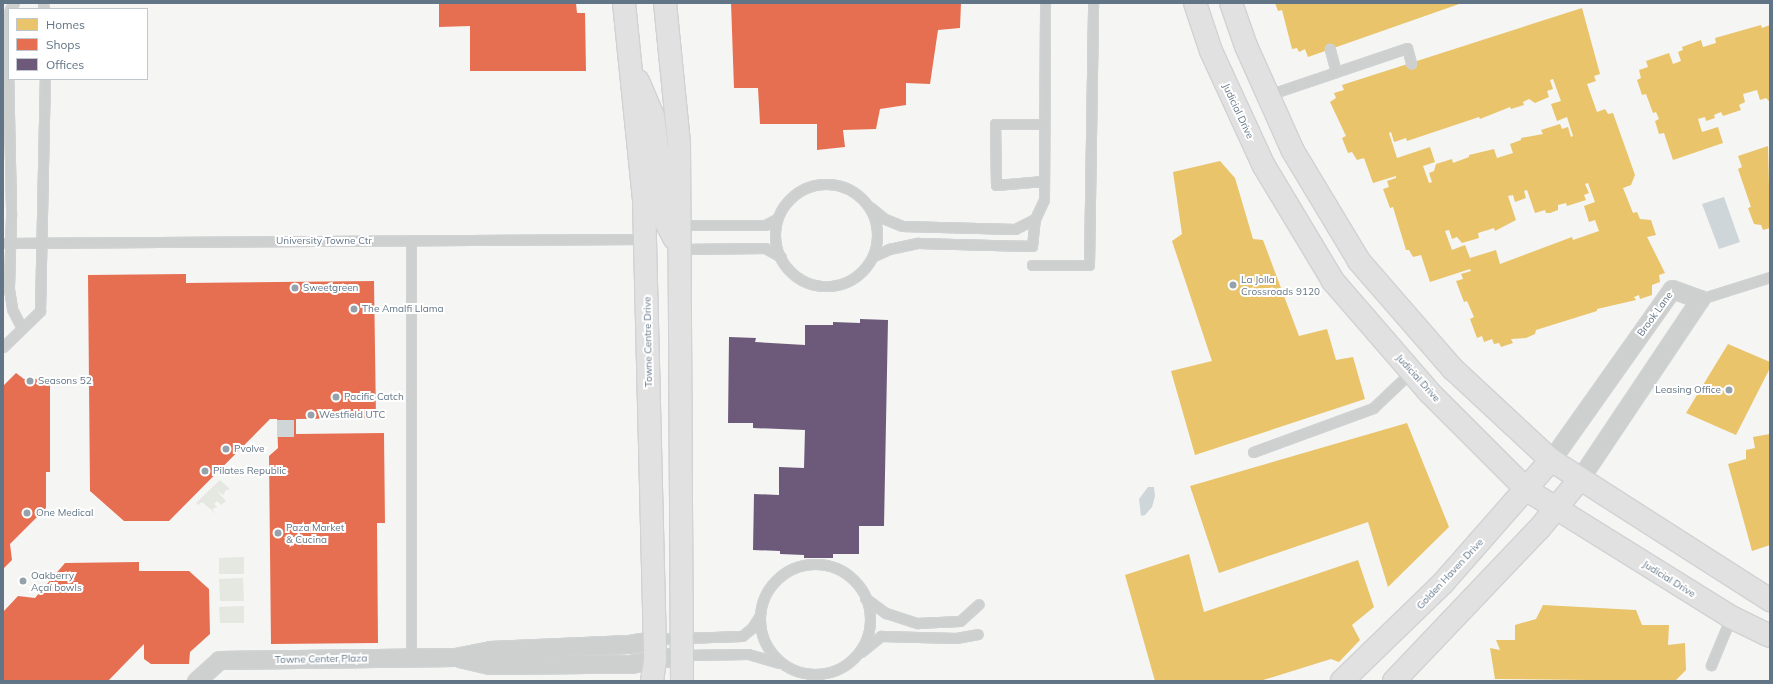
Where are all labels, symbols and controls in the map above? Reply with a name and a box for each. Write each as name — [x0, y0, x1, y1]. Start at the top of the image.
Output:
legend — [8, 8, 148, 80]
text: Homes — [46, 17, 85, 32]
text: Shops — [46, 37, 81, 52]
text: Offices — [46, 57, 84, 72]
street label: Judicial Drive — [1220, 81, 1256, 141]
street label: University Towne Ctr — [276, 235, 372, 247]
place label: La Jolla Crossroads 9120 — [1241, 273, 1320, 296]
marker: La Jolla Crossroads 9120 — [1228, 280, 1238, 290]
place label: Sweetgreen — [303, 282, 358, 294]
marker: Sweetgreen — [290, 283, 300, 293]
street label: Brook Lane — [1635, 289, 1675, 339]
street label: Towne Centre Drive — [641, 297, 655, 387]
place label: The Amalfi Llama — [362, 303, 443, 315]
marker: The Amalfi Llama — [349, 304, 359, 314]
street label: Judicial Drive — [1393, 352, 1443, 404]
place label: Seasons 52 — [38, 375, 92, 387]
marker: Seasons 52 — [25, 376, 35, 386]
place label: Leasing Office — [1655, 384, 1721, 396]
marker: Leasing Office — [1724, 385, 1734, 395]
place label: Pacific Catch — [344, 391, 404, 403]
marker: Pacific Catch — [331, 392, 341, 402]
place label: Westfield UTC — [319, 409, 385, 421]
marker: Westfield UTC — [306, 410, 316, 420]
place label: Pvolve — [234, 443, 265, 455]
marker: Pvolve — [221, 444, 231, 454]
place label: Pilates Republic — [213, 465, 286, 477]
marker: Pilates Republic — [200, 466, 210, 476]
marker: One Medical — [21, 507, 33, 519]
place label: One Medical — [36, 507, 93, 519]
place label: Paza Market & Cucina — [286, 521, 344, 544]
marker: Paza Market & Cucina — [273, 528, 283, 538]
street label: Golden Haven Drive — [1414, 536, 1486, 612]
street label: Judicial Drive — [1640, 558, 1698, 600]
place label: Oakberry Açaí bowls — [31, 569, 82, 592]
marker: Oakberry Açaí bowls — [18, 576, 28, 586]
street label: Towne Center Plaza — [275, 652, 367, 666]

